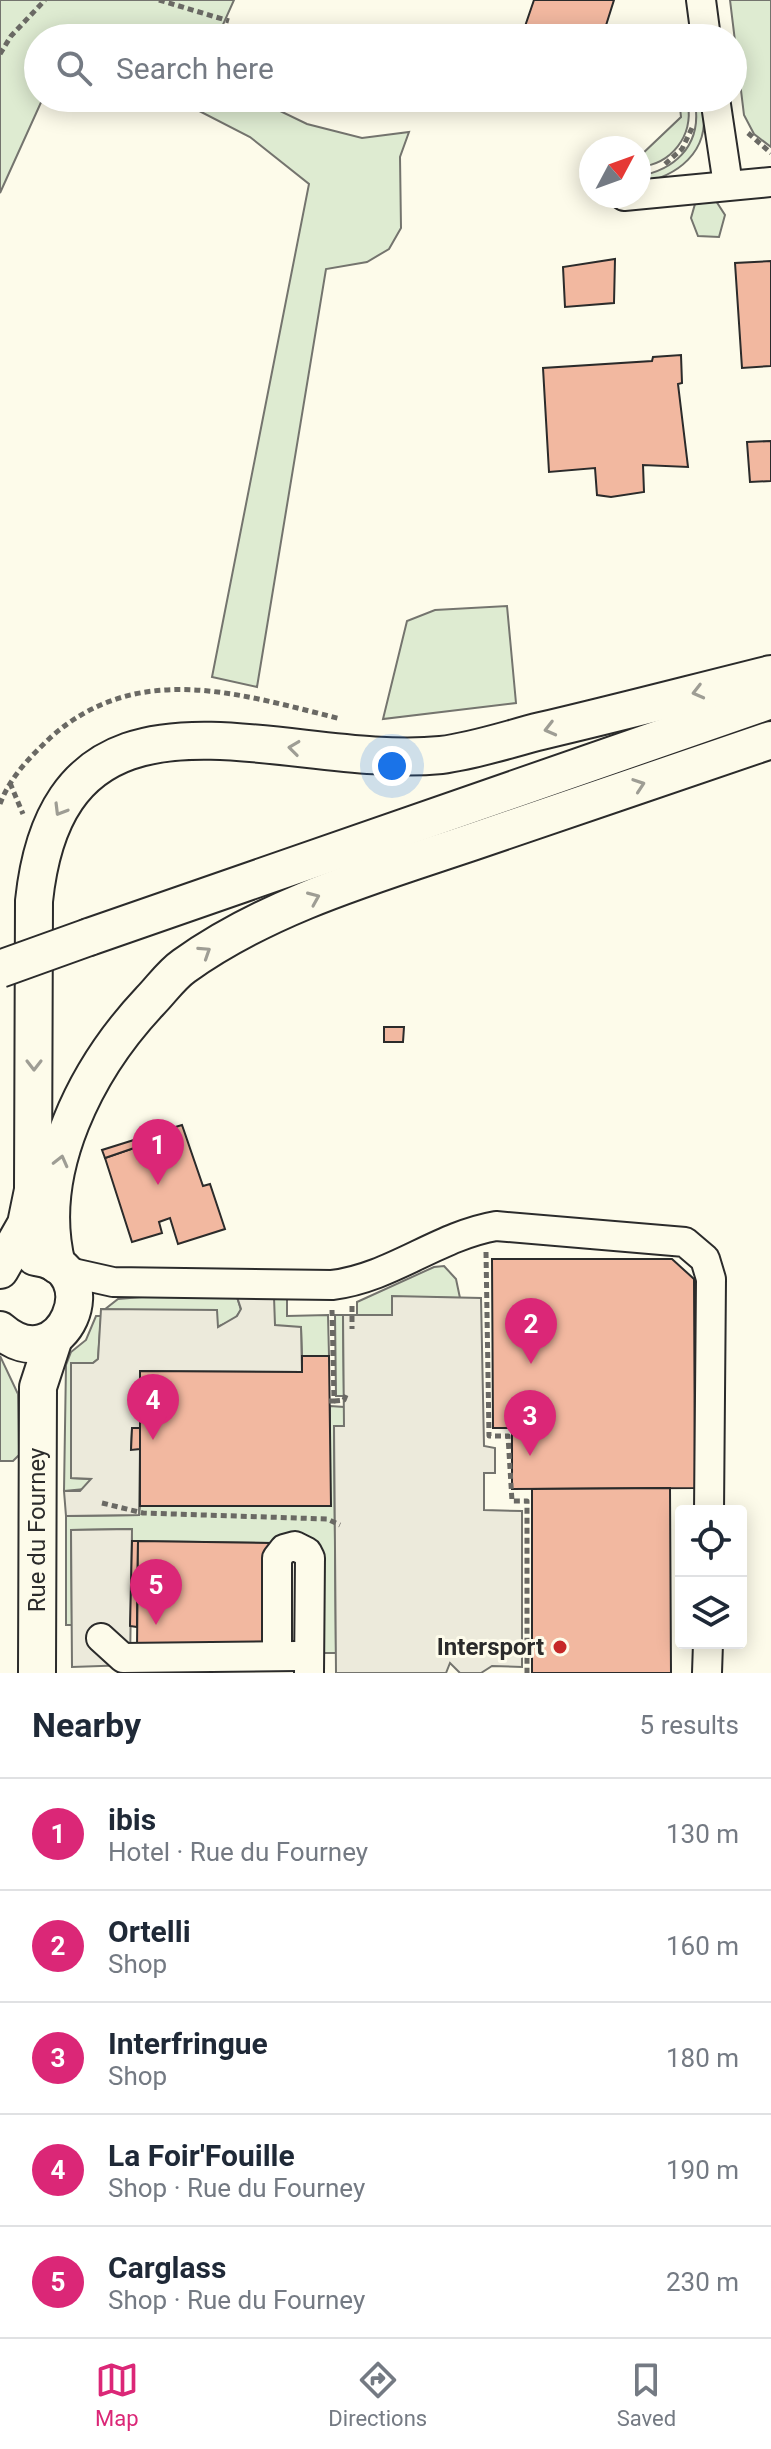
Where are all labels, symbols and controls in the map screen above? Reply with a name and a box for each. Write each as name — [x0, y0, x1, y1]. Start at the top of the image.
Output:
search box — [24, 24, 747, 112]
icon: search — [52, 46, 96, 90]
text: Search here — [116, 51, 274, 86]
north arrow — [579, 136, 651, 208]
one-way arrow — [692, 682, 706, 699]
one-way arrow — [544, 720, 558, 737]
one-way arrow — [287, 740, 300, 757]
your location — [372, 746, 412, 786]
one-way arrow — [631, 778, 645, 794]
one-way arrow — [54, 801, 70, 816]
one-way arrow — [306, 892, 320, 908]
one-way arrow — [197, 947, 211, 962]
one-way arrow — [25, 1059, 43, 1072]
pin: 1 — [132, 1119, 184, 1185]
one-way arrow — [51, 1154, 68, 1168]
pin: 2 — [505, 1298, 557, 1364]
pin: 4 — [127, 1374, 179, 1440]
pin: 3 — [504, 1390, 556, 1456]
street label: Rue du Fourney — [23, 1447, 51, 1612]
map controls — [675, 1505, 747, 1649]
button: locate — [675, 1505, 747, 1577]
pin: 5 — [130, 1559, 182, 1625]
button: layers — [675, 1577, 747, 1649]
place label: Intersport — [437, 1633, 544, 1661]
marker: Intersport — [551, 1638, 569, 1656]
text: Nearby — [32, 1705, 141, 1745]
text: 5 results — [640, 1710, 739, 1740]
text: ibis — [108, 1802, 156, 1837]
text: 1 — [51, 1819, 65, 1849]
text: 130 m — [666, 1819, 739, 1849]
text: Hotel · Rue du Fourney — [108, 1837, 368, 1867]
text: Ortelli — [108, 1914, 191, 1949]
text: 2 — [51, 1931, 65, 1961]
text: 160 m — [666, 1931, 739, 1961]
text: Shop — [108, 1949, 167, 1979]
text: Interfringue — [108, 2026, 268, 2061]
text: 3 — [51, 2043, 65, 2073]
text: 180 m — [666, 2043, 739, 2073]
text: Shop — [108, 2061, 167, 2091]
text: La Foir'Fouille — [108, 2138, 295, 2173]
text: 4 — [51, 2155, 65, 2185]
text: 190 m — [666, 2155, 739, 2185]
text: Shop · Rue du Fourney — [108, 2173, 365, 2203]
text: Carglass — [108, 2250, 226, 2285]
text: 5 — [51, 2267, 65, 2297]
text: 230 m — [666, 2267, 739, 2297]
text: Shop · Rue du Fourney — [108, 2285, 365, 2315]
tab: Map — [95, 2358, 139, 2431]
tab: Directions — [328, 2358, 427, 2431]
tab: Saved — [617, 2358, 676, 2431]

